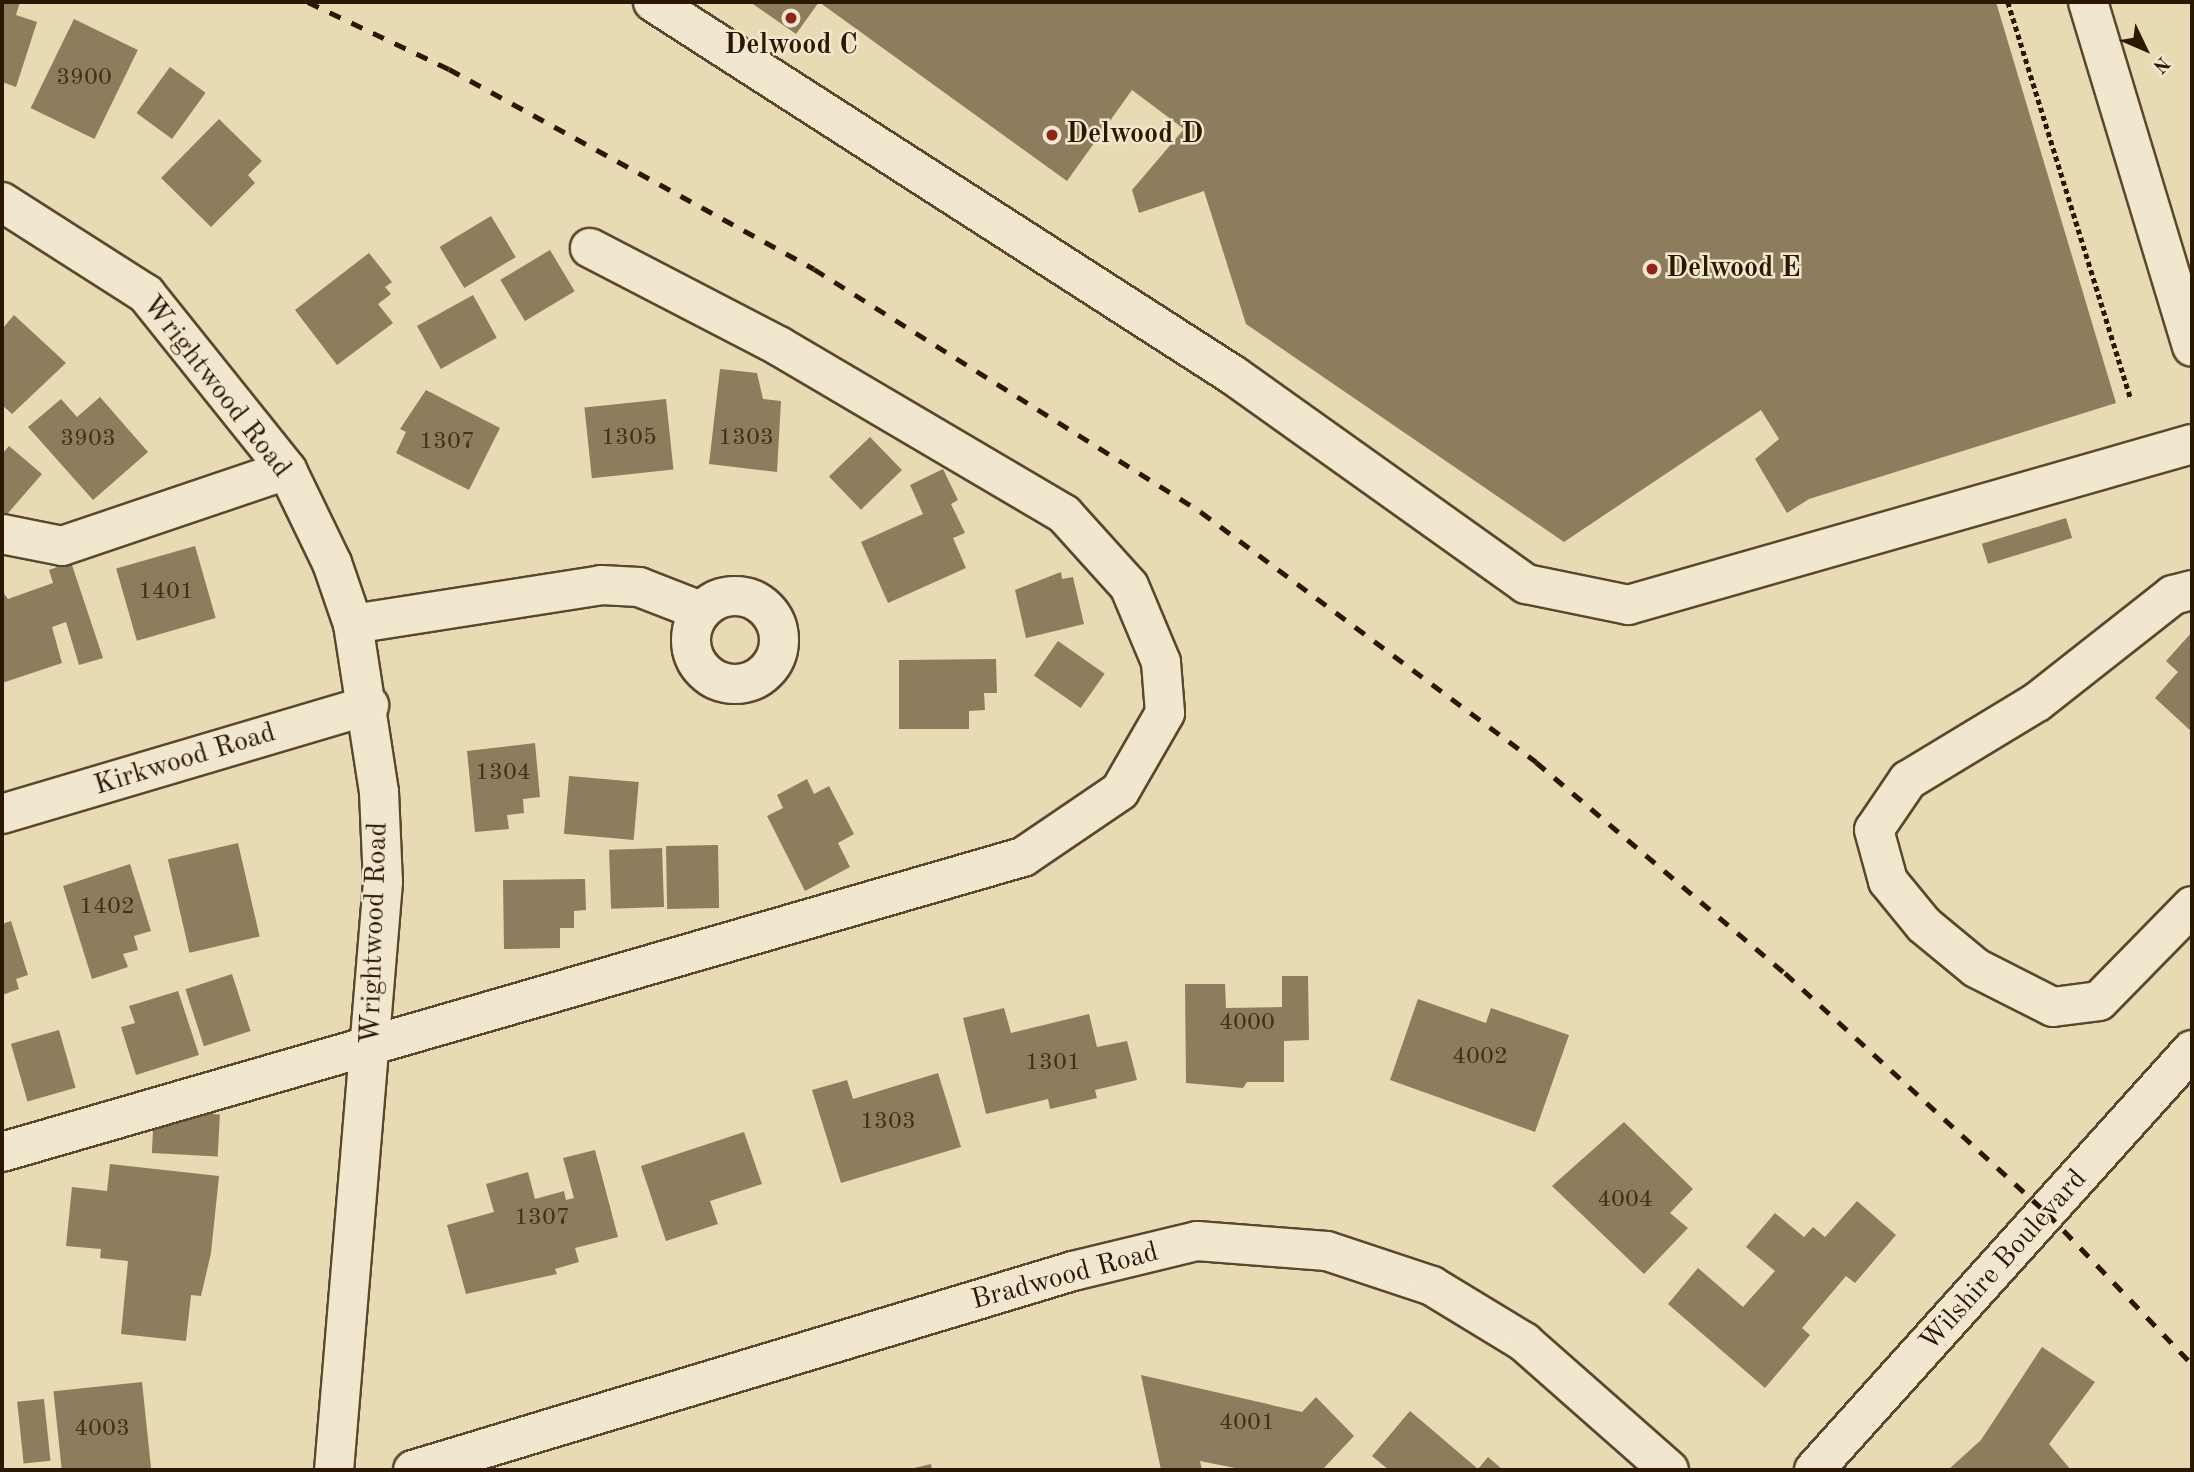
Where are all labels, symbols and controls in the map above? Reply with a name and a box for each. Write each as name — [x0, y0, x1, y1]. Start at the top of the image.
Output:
marker: Delwood C — [783, 10, 799, 26]
north arrow — [2110, 14, 2180, 84]
place label: Delwood C — [724, 29, 858, 63]
text: N — [2149, 52, 2172, 76]
house number: 3900 — [56, 65, 112, 93]
place label: Delwood D — [1066, 118, 1203, 152]
marker: Delwood D — [1044, 127, 1060, 143]
place label: Delwood E — [1666, 252, 1800, 286]
marker: Delwood E — [1644, 261, 1660, 277]
street label: Wrightwood Road — [134, 289, 298, 485]
house number: 1305 — [601, 425, 657, 453]
house number: 1303 — [718, 425, 774, 453]
house number: 3903 — [60, 426, 116, 454]
house number: 1307 — [419, 429, 475, 457]
house number: 1401 — [138, 579, 194, 607]
street label: Kirkwood Road — [90, 716, 280, 804]
house number: 1304 — [475, 760, 531, 788]
street label: Wrightwood Road — [354, 821, 396, 1045]
house number: 1402 — [79, 894, 135, 922]
house number: 4000 — [1219, 1010, 1275, 1038]
house number: 4002 — [1452, 1044, 1508, 1072]
house number: 1301 — [1025, 1050, 1081, 1078]
house number: 1303 — [860, 1109, 916, 1137]
street label: Wilshire Boulevard — [1913, 1163, 2095, 1359]
house number: 4004 — [1597, 1187, 1653, 1215]
house number: 1307 — [514, 1205, 570, 1233]
street label: Bradwood Road — [968, 1236, 1162, 1318]
house number: 4001 — [1219, 1410, 1275, 1438]
house number: 4003 — [74, 1416, 130, 1444]

